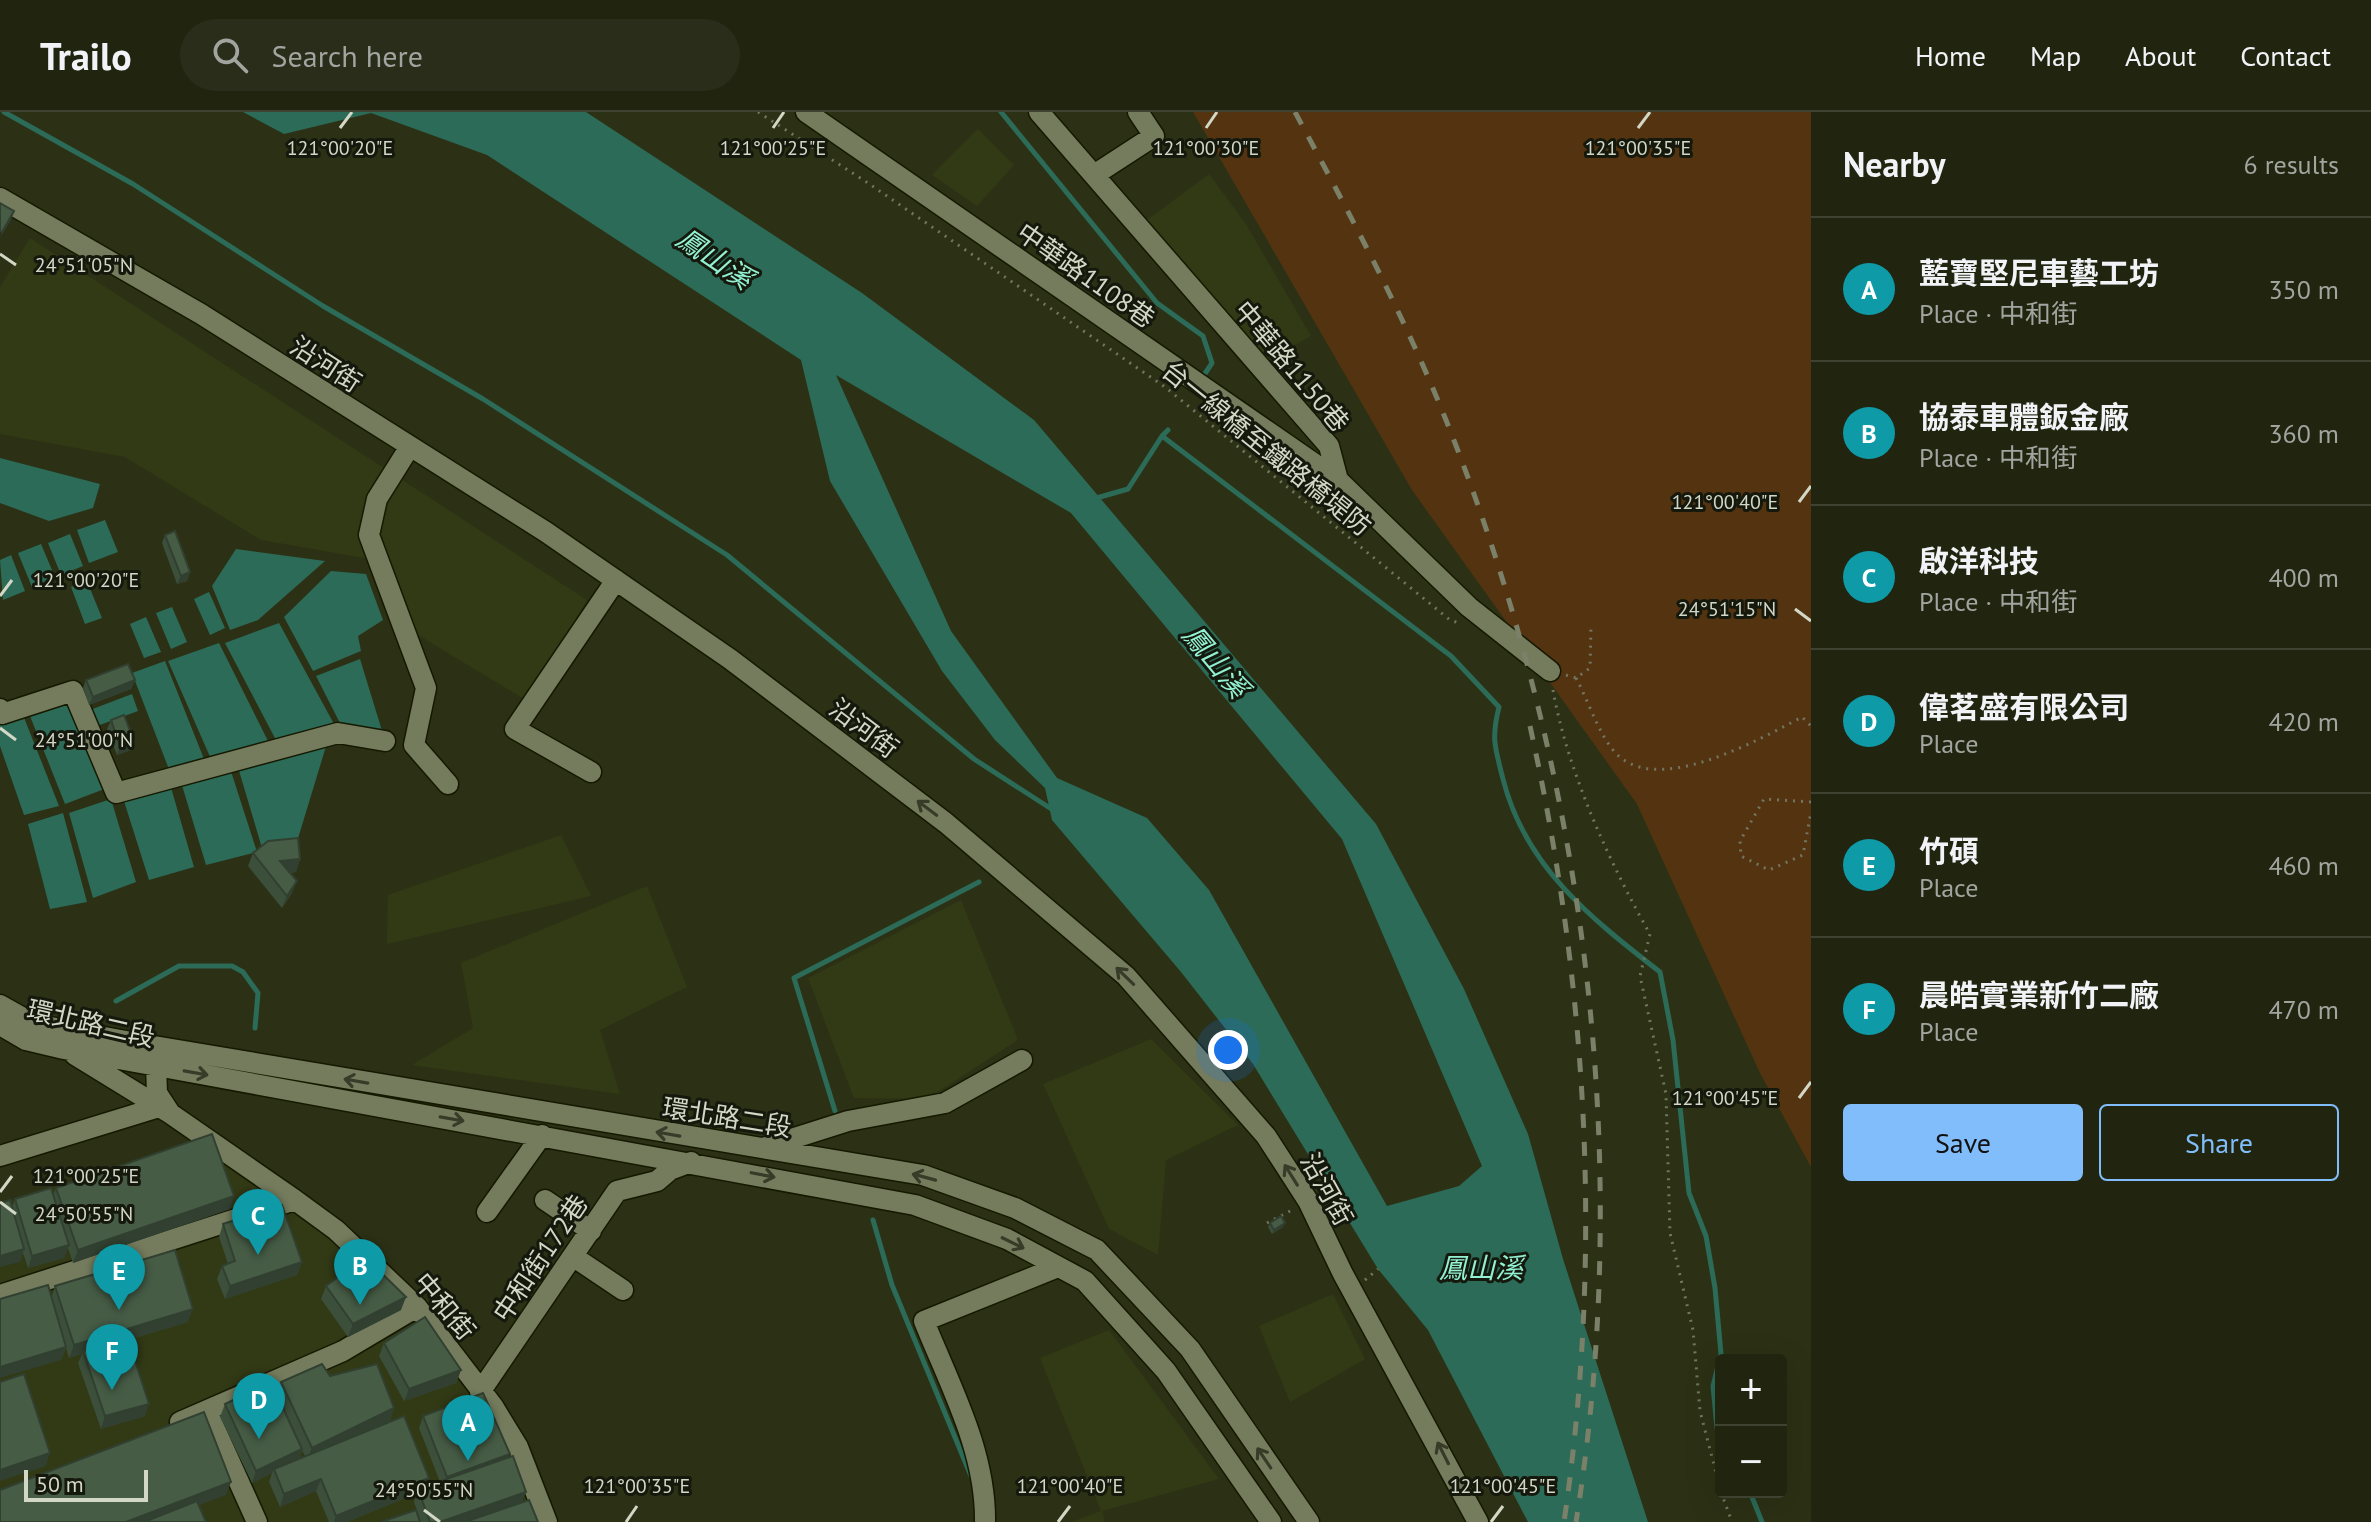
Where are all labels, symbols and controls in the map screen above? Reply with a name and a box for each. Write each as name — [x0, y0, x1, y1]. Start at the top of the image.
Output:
search box — [180, 19, 740, 91]
text: Trailo — [40, 31, 132, 80]
icon: search — [208, 33, 252, 77]
text: Search here — [272, 36, 423, 75]
text: Home — [1915, 37, 1986, 74]
text: Map — [2030, 37, 2081, 74]
text: About — [2125, 37, 2196, 74]
text: Contact — [2240, 37, 2331, 74]
text: 121°00'20"E — [287, 135, 393, 161]
text: 121°00'25"E — [720, 135, 826, 161]
text: 121°00'30"E — [1153, 135, 1259, 161]
text: 121°00'35"E — [1585, 135, 1691, 161]
text: Nearby — [1843, 142, 1945, 186]
text: 6 results — [2244, 148, 2339, 181]
street label: 中華路1108巷 — [1011, 215, 1161, 335]
water label: 鳳山溪 — [670, 219, 763, 299]
text: 24°51'05"N — [35, 252, 133, 278]
text: 藍寶堅尼車藝工坊 — [1919, 253, 2159, 292]
text: A — [1861, 273, 1877, 306]
text: 350 m — [2268, 273, 2339, 306]
street label: 中華路1150巷 — [1228, 294, 1356, 438]
text: Place · 中和街 — [1919, 297, 2077, 330]
street label: 沿河街 — [284, 329, 368, 399]
street label: 台一線橋至鐵路橋堤防 — [1156, 353, 1378, 543]
text: 協泰車體鈑金廠 — [1919, 397, 2129, 436]
text: B — [1861, 417, 1877, 450]
text: 360 m — [2268, 417, 2339, 450]
text: Place · 中和街 — [1919, 441, 2077, 474]
text: 121°00'40"E — [1672, 489, 1778, 515]
text: 啟洋科技 — [1919, 541, 2039, 580]
text: C — [1862, 561, 1876, 594]
text: 400 m — [2268, 561, 2339, 594]
text: 121°00'20"E — [33, 567, 139, 593]
text: Place · 中和街 — [1919, 585, 2077, 618]
text: 24°51'15"N — [1678, 596, 1776, 622]
water label: 鳳山溪 — [1175, 617, 1260, 708]
text: 偉茗盛有限公司 — [1919, 687, 2129, 726]
street label: 沿河街 — [823, 691, 905, 765]
text: D — [1861, 705, 1877, 738]
text: 420 m — [2268, 705, 2339, 738]
text: 24°51'00"N — [35, 727, 133, 753]
text: Place — [1919, 727, 1978, 760]
one-way arrow — [917, 800, 938, 817]
text: 竹碩 — [1919, 831, 1979, 870]
text: E — [1862, 849, 1876, 882]
text: 460 m — [2268, 849, 2339, 882]
text: Place — [1919, 871, 1978, 904]
one-way arrow — [1115, 967, 1135, 986]
text: 晨皓實業新竹二廠 — [1919, 975, 2159, 1014]
street label: 環北路二段 — [24, 992, 158, 1054]
text: F — [1862, 993, 1876, 1026]
text: 470 m — [2268, 993, 2339, 1026]
text: Place — [1919, 1015, 1978, 1048]
your location — [1208, 1030, 1248, 1070]
one-way arrow — [183, 1066, 208, 1081]
one-way arrow — [344, 1072, 369, 1087]
text: 121°00'45"E — [1672, 1085, 1778, 1111]
street label: 環北路二段 — [660, 1091, 794, 1143]
button: Save — [1843, 1104, 2083, 1181]
button: Share — [2099, 1104, 2339, 1181]
one-way arrow — [439, 1112, 464, 1127]
one-way arrow — [656, 1125, 681, 1140]
street label: 沿河街 — [1294, 1147, 1360, 1231]
text: 121°00'25"E — [33, 1163, 139, 1189]
one-way arrow — [1283, 1165, 1300, 1187]
one-way arrow — [750, 1168, 775, 1183]
one-way arrow — [912, 1168, 938, 1183]
street label: 中和街172巷 — [485, 1188, 595, 1328]
pin: C — [232, 1189, 284, 1255]
text: 24°50'55"N — [35, 1201, 133, 1227]
one-way arrow — [1000, 1236, 1024, 1251]
pin: B — [334, 1239, 386, 1305]
pin: E — [93, 1244, 145, 1310]
water label: 鳳山溪 — [1439, 1249, 1527, 1286]
street label: 中和街 — [407, 1266, 483, 1346]
pin: F — [86, 1324, 138, 1390]
map controls — [1715, 1354, 1787, 1498]
button: + — [1715, 1354, 1787, 1426]
pin: D — [233, 1373, 285, 1439]
pin: A — [442, 1395, 494, 1461]
button: − — [1715, 1426, 1787, 1498]
one-way arrow — [1434, 1441, 1450, 1465]
one-way arrow — [1256, 1447, 1272, 1469]
scale bar — [24, 1466, 148, 1502]
text: 50 m — [36, 1470, 84, 1498]
text: 121°00'35"E — [584, 1473, 690, 1499]
text: 121°00'40"E — [1017, 1473, 1123, 1499]
text: 121°00'45"E — [1450, 1473, 1556, 1499]
text: 24°50'55"N — [375, 1477, 473, 1503]

